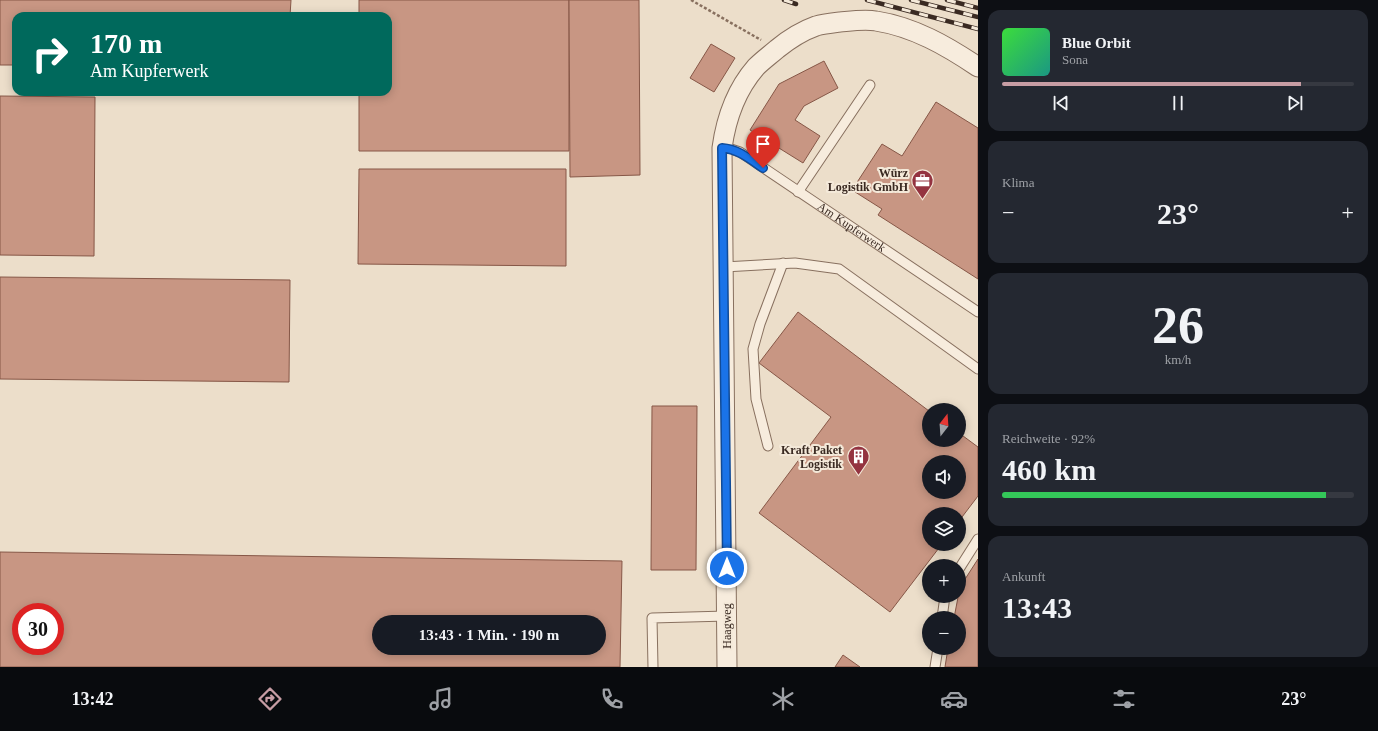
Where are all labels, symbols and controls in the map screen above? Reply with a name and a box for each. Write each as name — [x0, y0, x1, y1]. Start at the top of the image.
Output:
icon: right — [24, 28, 76, 80]
text: 170 m — [90, 28, 162, 59]
text: Blue Orbit — [1062, 35, 1131, 51]
text: Sona — [1062, 52, 1088, 67]
text: Am Kupferwerk — [90, 61, 208, 81]
icon: previous — [1050, 92, 1072, 114]
icon: pause — [1167, 92, 1189, 114]
icon: next — [1284, 92, 1306, 114]
pin — [746, 127, 780, 168]
icon: arrive — [752, 133, 774, 155]
place label: Würz Logistik GmbH — [828, 166, 909, 194]
office icon: Würz Logistik GmbH — [910, 167, 936, 200]
text: Klima — [1002, 175, 1035, 190]
text: 23° — [1157, 197, 1199, 230]
street label: Am Kupferwerk — [815, 199, 888, 255]
text: − — [1002, 200, 1014, 225]
text: + — [1342, 200, 1354, 225]
text: 26 — [1152, 297, 1204, 354]
text: km/h — [1165, 352, 1191, 367]
north arrow — [922, 403, 966, 447]
map controls — [922, 403, 966, 655]
text: Reichweite · 92% — [1002, 431, 1095, 446]
place label: Kraft Paket Logistik — [781, 443, 842, 471]
building icon: Kraft Paket Logistik — [845, 444, 871, 477]
text: 460 km — [1002, 453, 1096, 486]
button: sound — [922, 455, 966, 499]
button: layers — [922, 507, 966, 551]
position arrow — [706, 547, 748, 589]
button: + — [922, 559, 966, 603]
text: Ankunft — [1002, 569, 1045, 584]
text: 13:43 — [1002, 591, 1072, 624]
speed limit sign: 30 — [12, 603, 64, 655]
street label: Haagweg — [720, 603, 734, 649]
button: − — [922, 611, 966, 655]
text: 13:43 · 1 Min. · 190 m — [419, 627, 559, 643]
icon: directions — [256, 685, 284, 713]
icon: music — [427, 685, 455, 713]
icon: phone — [598, 685, 626, 713]
icon: climate — [769, 685, 797, 713]
icon: car — [940, 685, 968, 713]
icon: filters — [1110, 685, 1138, 713]
text: 13:42 — [71, 689, 113, 709]
text: 23° — [1281, 689, 1307, 709]

